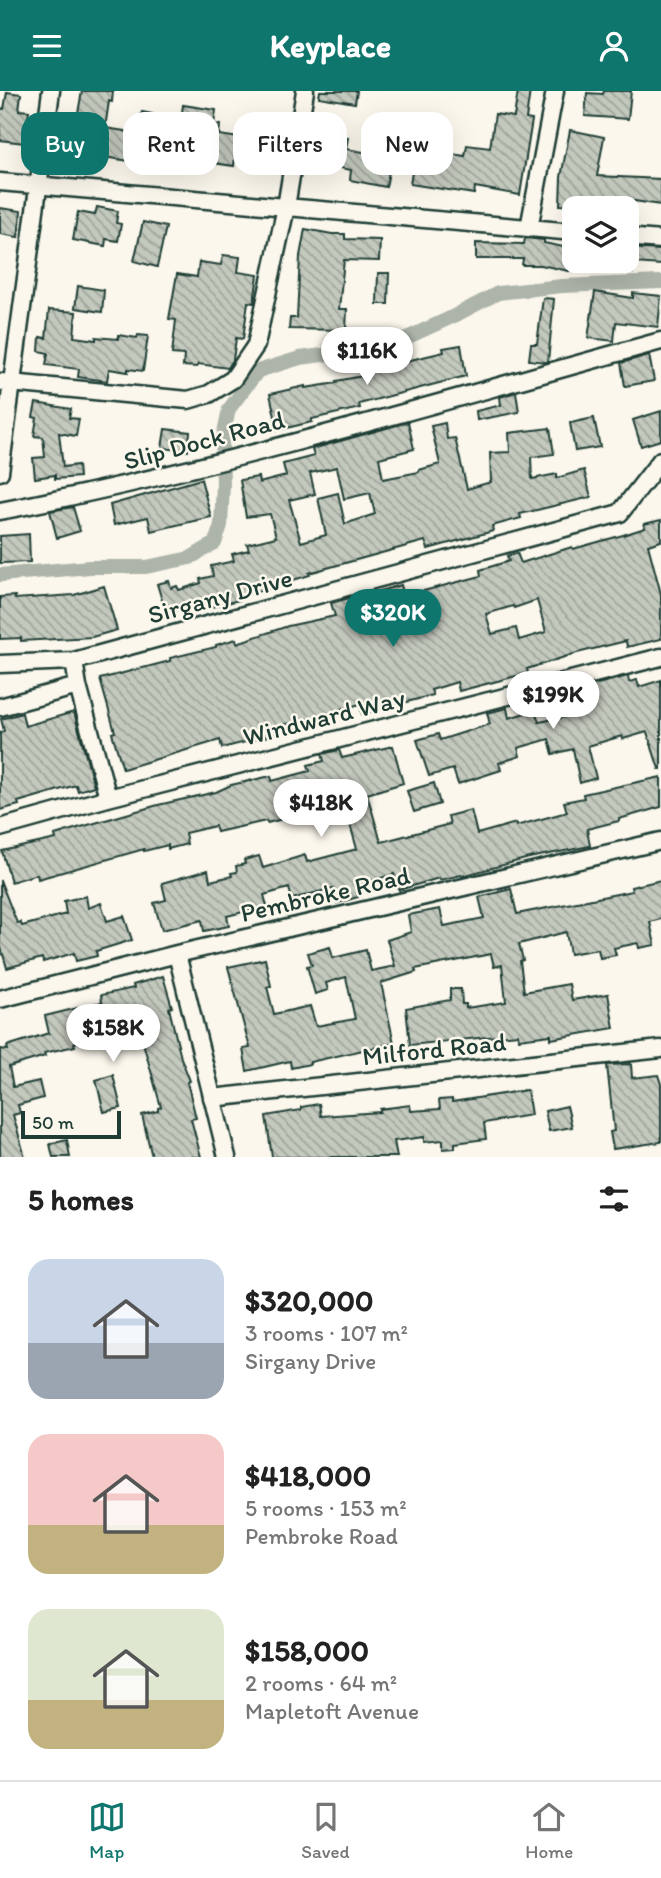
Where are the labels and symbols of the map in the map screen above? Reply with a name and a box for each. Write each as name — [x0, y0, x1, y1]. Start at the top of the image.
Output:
pin: $116K — [318, 327, 416, 387]
street label: Slip Dock Road — [120, 403, 288, 477]
street label: Sirgany Drive — [144, 561, 296, 631]
pin: $320K — [344, 589, 442, 649]
pin: $199K — [504, 671, 602, 731]
street label: Windward Way — [240, 681, 408, 753]
pin: $418K — [272, 779, 370, 839]
street label: Pembroke Road — [237, 859, 413, 929]
pin: $158K — [64, 1005, 162, 1064]
street label: Milford Road — [361, 1026, 508, 1072]
scale bar — [21, 1108, 121, 1140]

